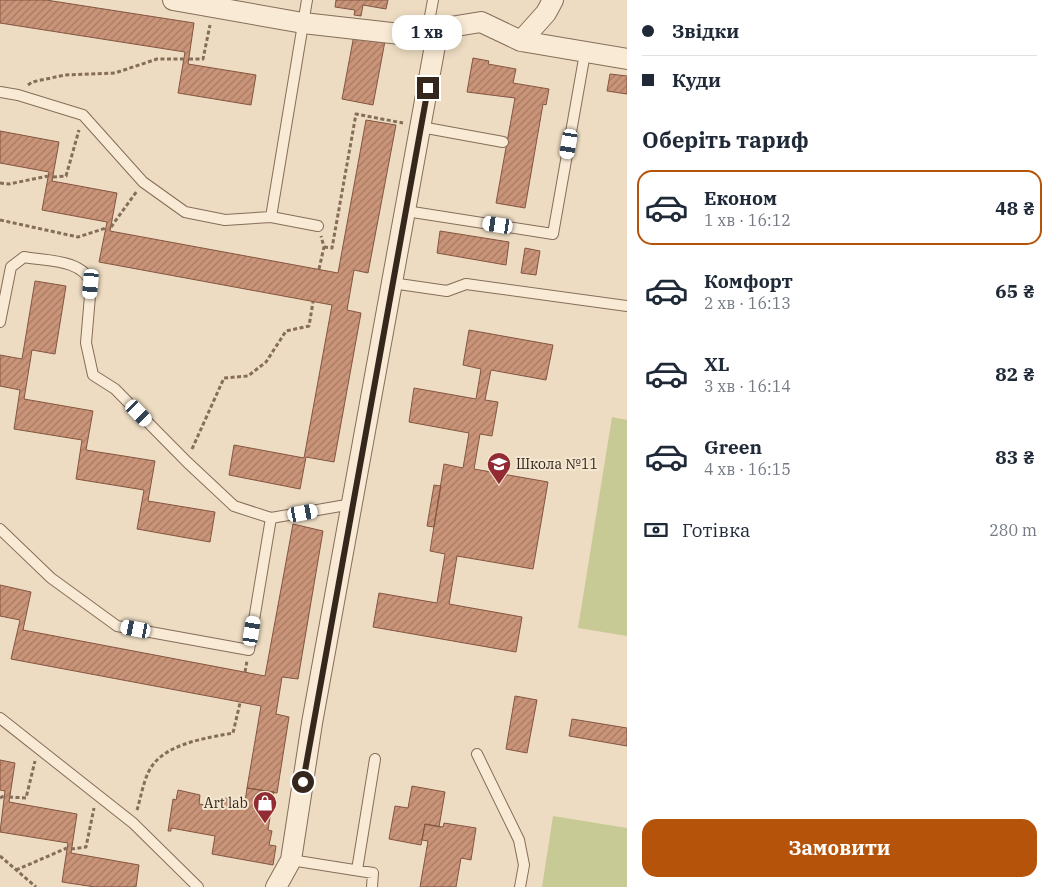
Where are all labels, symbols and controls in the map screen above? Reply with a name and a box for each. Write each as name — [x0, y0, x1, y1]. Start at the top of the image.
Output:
callout: 1 хв — [393, 16, 463, 51]
text: Звідки — [672, 19, 739, 43]
text: 1 хв — [411, 22, 443, 42]
text: Куди — [672, 68, 721, 92]
route end — [417, 77, 439, 99]
text: Оберіть тариф — [642, 125, 809, 154]
car — [559, 128, 578, 160]
icon: car — [644, 185, 689, 230]
text: Економ — [704, 186, 777, 210]
text: 48 ₴ — [995, 196, 1035, 220]
text: 1 хв · 16:12 — [704, 210, 791, 230]
car — [482, 215, 513, 235]
car — [82, 268, 99, 300]
icon: car — [644, 268, 689, 313]
text: Комфорт — [704, 269, 793, 293]
text: 65 ₴ — [995, 279, 1035, 303]
text: 2 хв · 16:13 — [704, 293, 791, 313]
icon: car — [644, 351, 689, 396]
text: XL — [704, 352, 730, 376]
text: 82 ₴ — [995, 362, 1035, 386]
text: 3 хв · 16:14 — [704, 376, 791, 396]
car — [123, 397, 154, 429]
icon: car — [644, 434, 689, 479]
text: Green — [704, 435, 762, 459]
text: 83 ₴ — [995, 445, 1035, 469]
school or university icon: Школа №11 — [486, 451, 512, 485]
place label: Школа №11 — [516, 455, 598, 473]
text: 4 хв · 16:15 — [704, 459, 791, 479]
car — [286, 503, 319, 523]
icon: cash — [642, 516, 670, 544]
text: Готівка — [682, 518, 750, 542]
text: 280 m — [989, 520, 1037, 540]
car — [242, 615, 261, 647]
car — [119, 619, 152, 639]
route start — [292, 771, 314, 793]
shop icon: Art lab — [252, 790, 278, 824]
place label: Art lab — [204, 794, 248, 812]
button: Замовити — [642, 819, 1037, 877]

